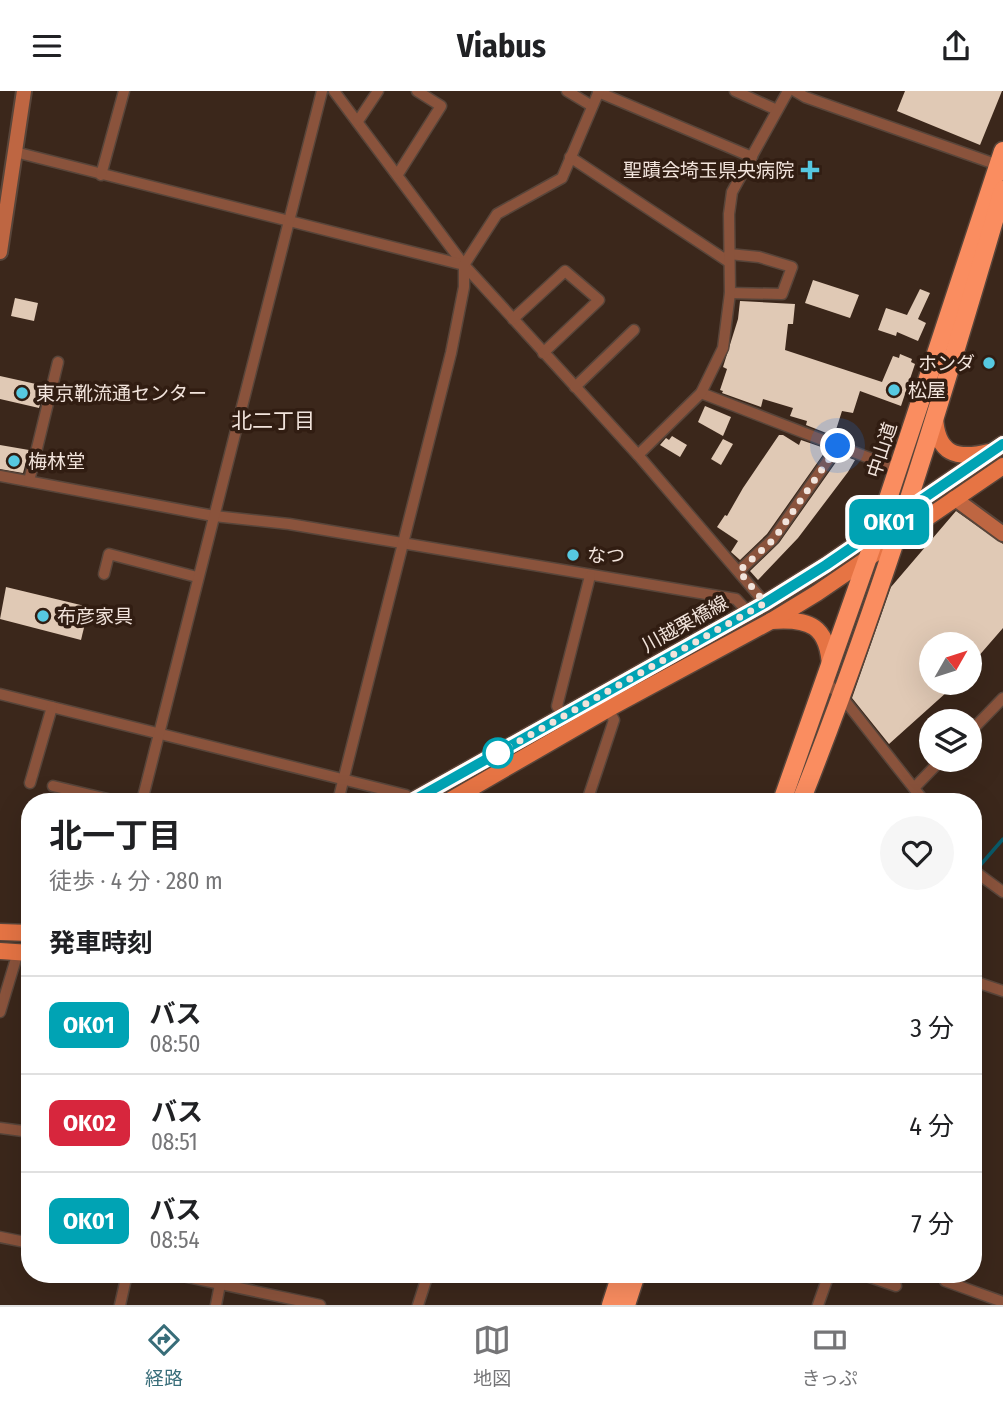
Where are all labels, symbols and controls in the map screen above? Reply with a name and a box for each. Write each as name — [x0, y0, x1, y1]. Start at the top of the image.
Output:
icon: menu — [28, 27, 66, 65]
text: Viabus — [457, 27, 546, 65]
icon: share — [937, 27, 975, 65]
place label: 聖蹟会埼玉県央病院 — [623, 159, 794, 182]
marker: 聖蹟会埼玉県央病院 — [800, 160, 820, 180]
place label: ホンダ — [918, 352, 975, 375]
marker: ホンダ — [981, 355, 997, 371]
place label: 松屋 — [908, 379, 946, 402]
place label: 東京靴流通センター — [36, 382, 207, 405]
marker: 松屋 — [886, 382, 902, 398]
marker: 東京靴流通センター — [14, 385, 30, 401]
district label: 北二丁目 — [231, 408, 315, 434]
street label: 中山道 — [862, 419, 902, 481]
your location — [820, 428, 855, 463]
place label: 梅林堂 — [28, 450, 85, 473]
marker: 梅林堂 — [6, 453, 22, 469]
line badge: OK01 — [840, 499, 938, 545]
text: OK01 — [863, 508, 915, 536]
place label: なつ — [587, 544, 625, 567]
marker: なつ — [565, 547, 581, 563]
street label: 川越栗橋線 — [638, 591, 732, 657]
place label: 布彦家具 — [57, 605, 133, 628]
marker: 布彦家具 — [35, 608, 51, 624]
north arrow — [919, 632, 982, 695]
map controls — [919, 632, 982, 772]
button: layers — [919, 709, 982, 772]
unlabelled marker — [483, 738, 513, 768]
text: 北一丁目 — [49, 816, 181, 856]
button: heart — [880, 816, 954, 890]
text: 徒歩 · 4 分 · 280 m — [49, 867, 223, 895]
text: 発車時刻 — [49, 928, 153, 959]
text: バス — [150, 999, 202, 1030]
text: OK01 — [63, 1011, 115, 1039]
text: 3 分 — [910, 1013, 954, 1044]
text: 08:50 — [150, 1030, 201, 1058]
text: バス — [151, 1097, 203, 1128]
text: OK02 — [63, 1109, 116, 1137]
text: 4 分 — [909, 1111, 954, 1142]
text: 08:51 — [151, 1128, 198, 1156]
text: バス — [150, 1195, 202, 1226]
text: OK01 — [63, 1207, 115, 1235]
text: 7 分 — [911, 1209, 954, 1240]
text: 08:54 — [150, 1226, 200, 1254]
tab: 経路 — [145, 1321, 183, 1390]
tab: 地図 — [473, 1321, 511, 1390]
tab: きっぷ — [802, 1321, 858, 1390]

